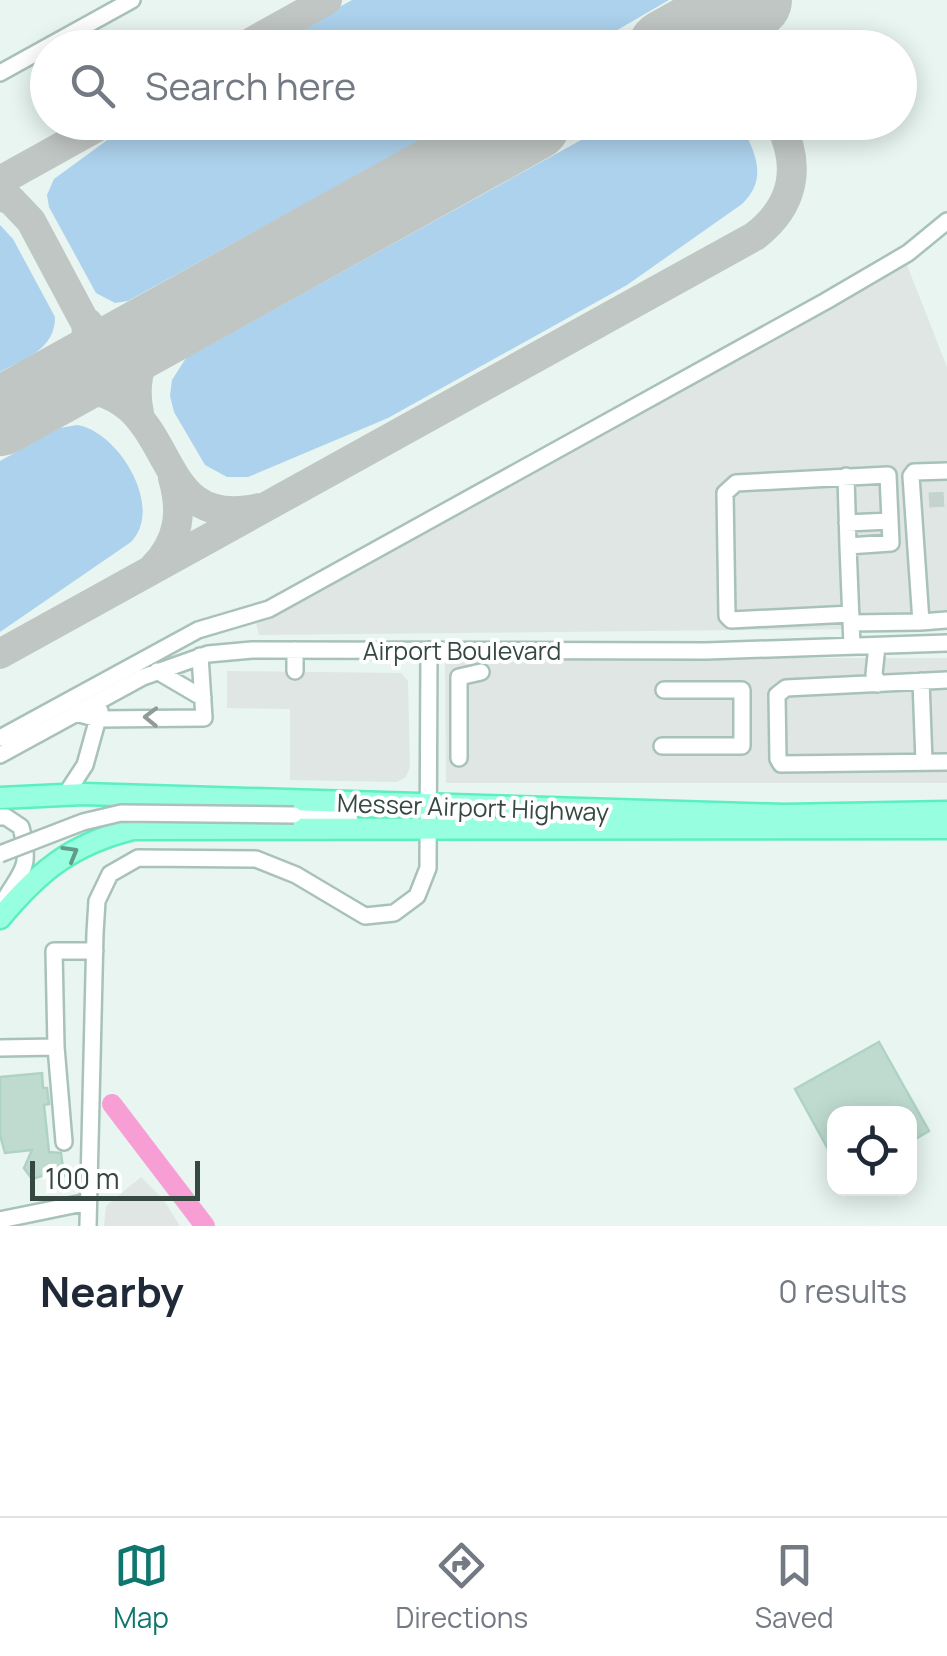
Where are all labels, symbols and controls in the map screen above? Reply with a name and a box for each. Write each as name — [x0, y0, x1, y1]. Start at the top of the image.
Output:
search box — [30, 30, 917, 140]
icon: search — [65, 58, 120, 113]
text: Search here — [145, 59, 356, 111]
street label: Airport Boulevard — [363, 633, 561, 668]
one-way arrow — [143, 706, 158, 728]
street label: Messer Airport Highway — [336, 785, 610, 829]
one-way arrow — [60, 845, 78, 865]
map controls — [827, 1106, 917, 1196]
button: locate — [827, 1106, 917, 1196]
scale bar — [30, 1156, 200, 1200]
text: 100 m — [45, 1159, 119, 1197]
text: Nearby — [40, 1262, 184, 1320]
text: 0 results — [778, 1269, 907, 1313]
tab: Map — [113, 1538, 169, 1636]
tab: Directions — [396, 1538, 528, 1636]
tab: Saved — [755, 1538, 834, 1636]

